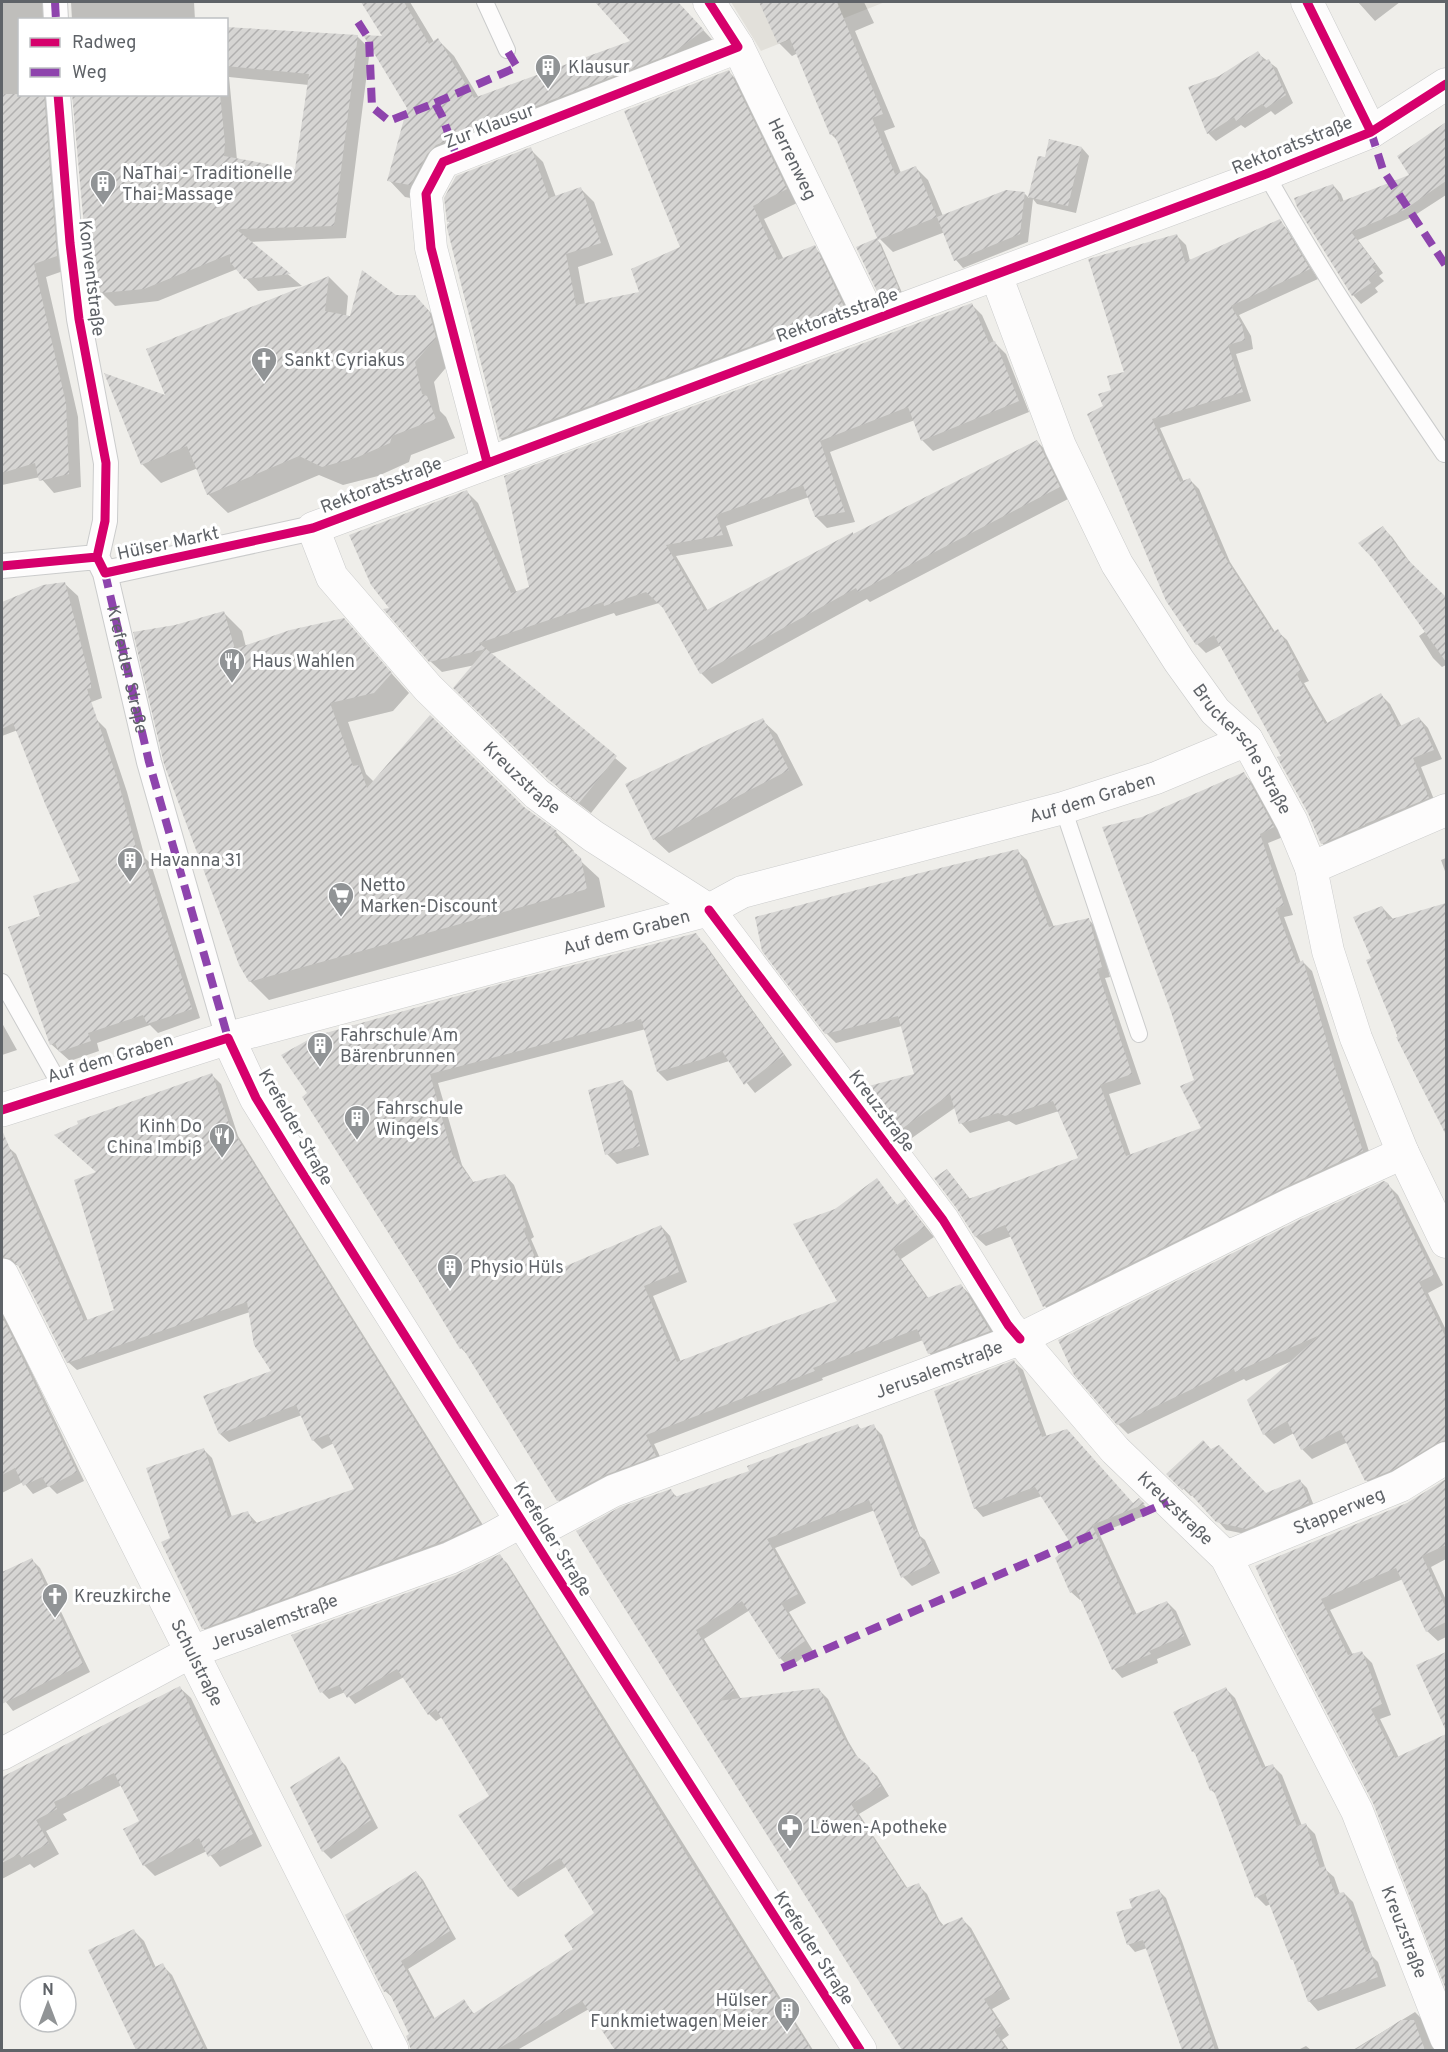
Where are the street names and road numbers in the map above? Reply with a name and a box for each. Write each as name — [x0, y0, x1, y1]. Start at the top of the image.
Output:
street label: Zur Klausur — [441, 100, 538, 155]
street label: Rektoratsstraße — [1229, 112, 1356, 181]
street label: Herrenweg — [761, 115, 821, 204]
street label: Konventstraße — [72, 219, 109, 338]
street label: Rektoratsstraße — [773, 284, 902, 349]
street label: Rektoratsstraße — [318, 453, 445, 520]
street label: Hülser Markt — [115, 522, 221, 566]
street label: Krefelder Straße — [100, 603, 152, 736]
street label: Bruckersche Straße — [1186, 680, 1296, 819]
street label: Kreuzstraße — [477, 737, 564, 820]
street label: Auf dem Graben — [1027, 769, 1159, 829]
street label: Auf dem Graben — [560, 906, 693, 961]
street label: Auf dem Graben — [45, 1029, 176, 1090]
street label: Krefelder Straße — [252, 1065, 337, 1190]
street label: Kreuzstraße — [842, 1066, 919, 1158]
street label: Jerusalemstraße — [873, 1336, 1006, 1405]
street label: Kreuzstraße — [1131, 1467, 1217, 1551]
street label: Krefelder Straße — [507, 1478, 596, 1602]
street label: Stapperweg — [1290, 1483, 1389, 1541]
street label: Jerusalemstraße — [207, 1590, 342, 1657]
street label: Schulstraße — [164, 1616, 227, 1711]
street label: Kreuzstraße — [1375, 1883, 1431, 1982]
street label: Krefelder Straße — [767, 1887, 858, 2010]

